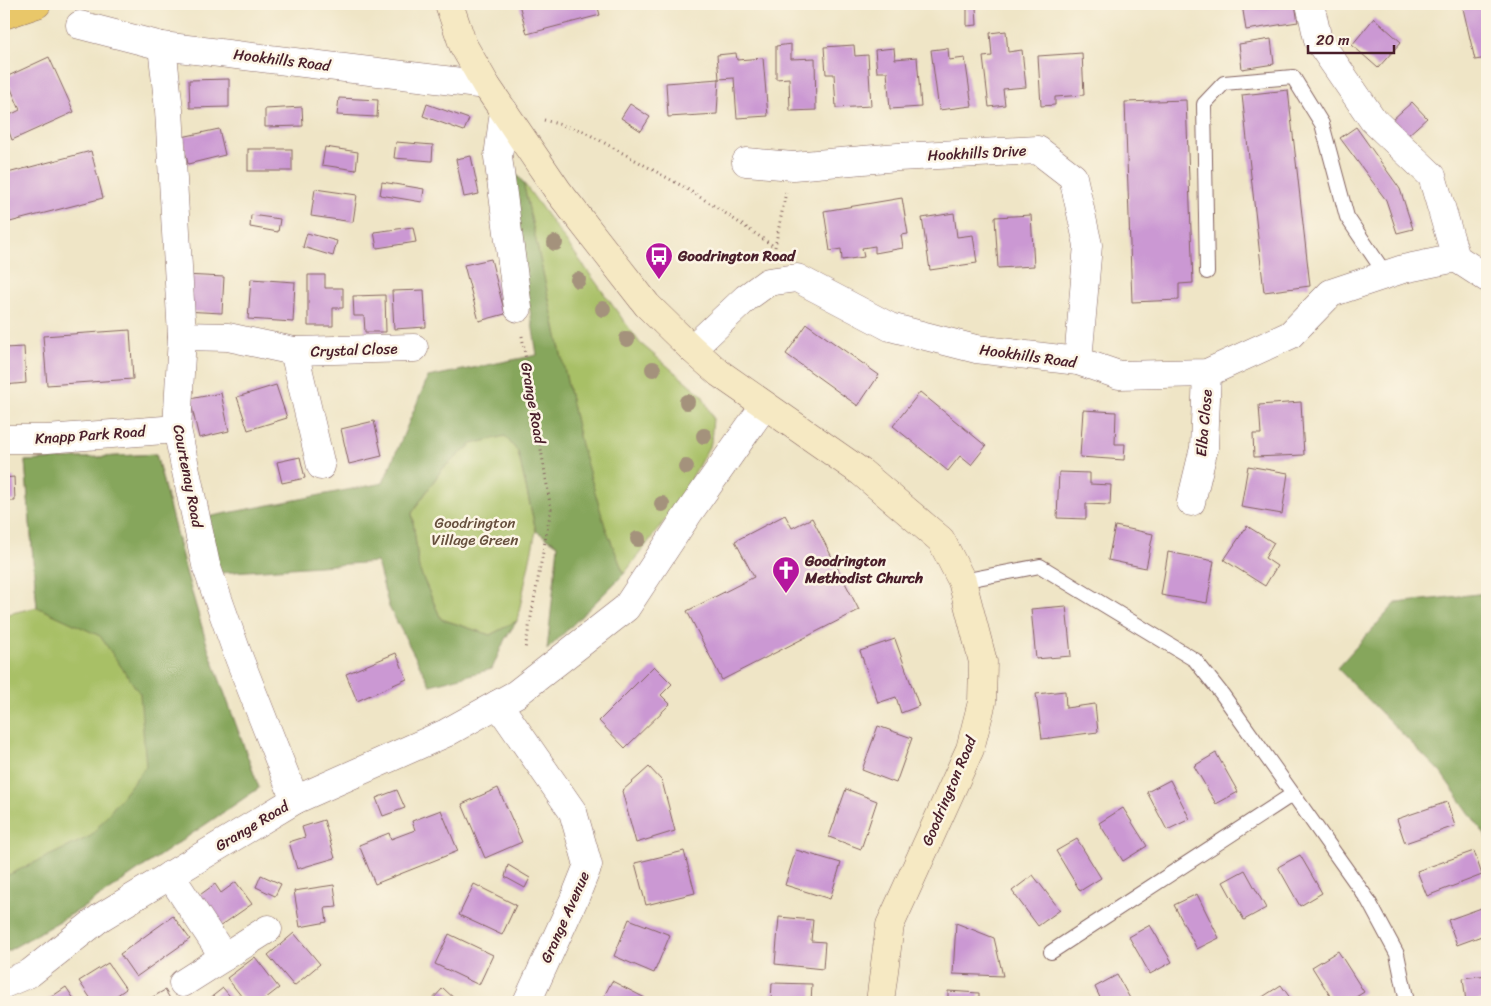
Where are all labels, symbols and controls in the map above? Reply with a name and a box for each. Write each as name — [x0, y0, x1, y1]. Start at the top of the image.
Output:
scale bar — [1308, 22, 1395, 54]
text: 20 m — [1316, 27, 1350, 53]
street label: Hookhills Road — [232, 41, 333, 79]
street label: Hookhills Drive — [927, 137, 1027, 169]
bus stop icon: Goodrington Road — [644, 241, 674, 280]
place label: Goodrington Road — [677, 243, 797, 269]
street label: Crystal Close — [310, 335, 398, 365]
street label: Hookhills Road — [978, 336, 1079, 376]
street label: Grange Road — [513, 360, 553, 447]
street label: Elba Close — [1188, 388, 1220, 458]
street label: Knapp Park Road — [34, 418, 147, 452]
street label: Courtenay Road — [165, 422, 211, 531]
park label: Goodrington Village Green — [432, 510, 518, 553]
place label: Goodrington Methodist Church — [804, 548, 923, 591]
church icon: Goodrington Methodist Church — [771, 555, 801, 594]
street label: Goodrington Road — [914, 731, 984, 850]
street label: Grange Road — [210, 793, 295, 858]
street label: Grange Avenue — [533, 867, 597, 967]

